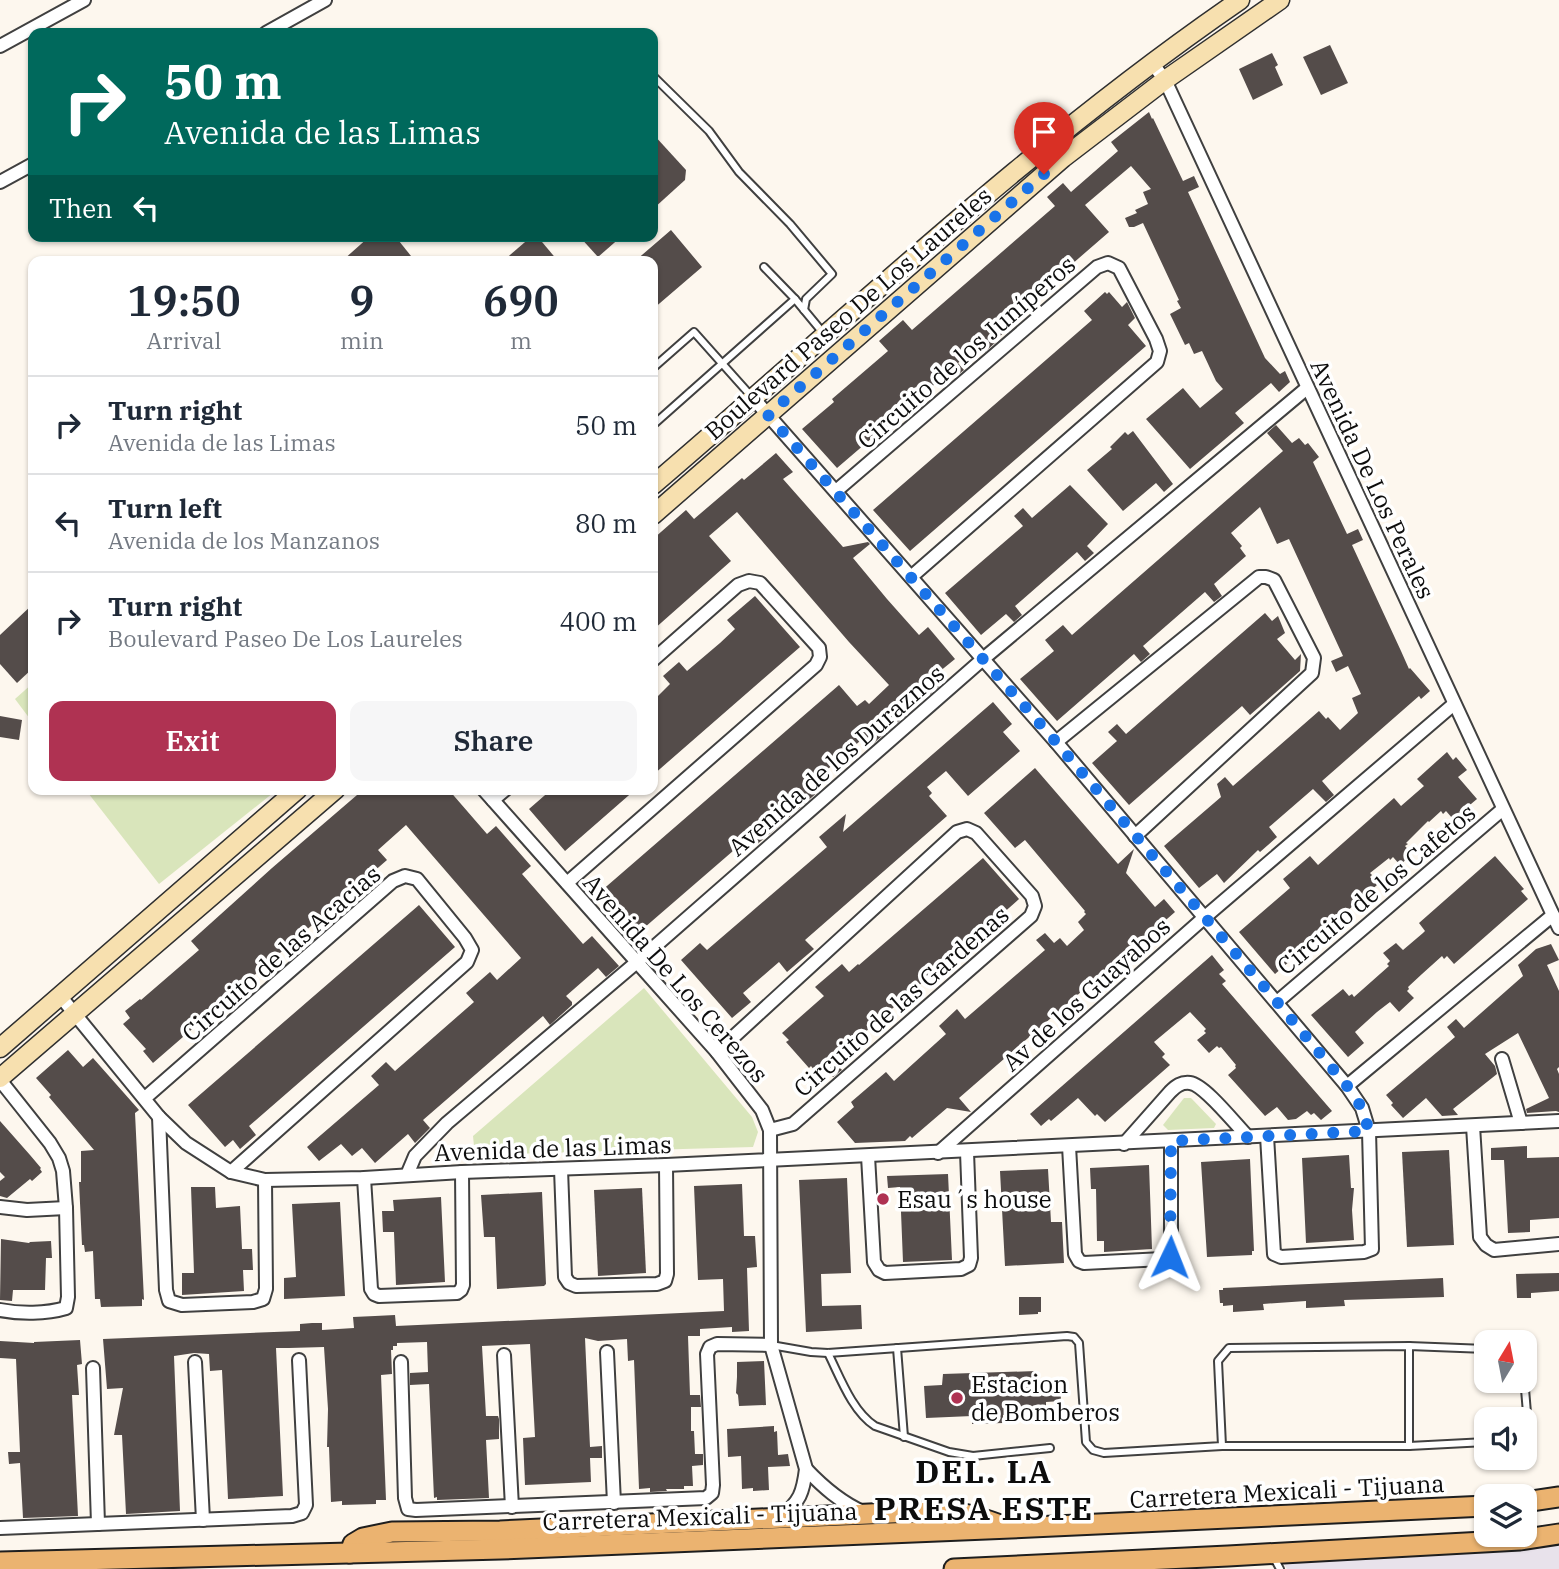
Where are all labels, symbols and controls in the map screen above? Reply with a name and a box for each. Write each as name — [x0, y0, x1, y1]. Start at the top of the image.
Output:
text: 50 m — [164, 49, 282, 112]
icon: right — [49, 56, 140, 147]
pin — [1014, 102, 1074, 174]
text: Avenida de las Limas — [164, 111, 481, 153]
icon: arrive — [1025, 113, 1063, 151]
street label: Boulevard Paseo De Los Laureles — [698, 179, 998, 447]
icon: left — [127, 189, 165, 227]
text: Then — [49, 191, 113, 225]
street label: Circuito de los Juníperos — [850, 248, 1082, 456]
text: 19:50 — [127, 273, 241, 328]
text: 9 — [349, 273, 374, 328]
text: 690 — [483, 273, 559, 328]
text: Arrival — [147, 325, 221, 355]
text: min — [340, 325, 384, 355]
text: m — [510, 325, 532, 355]
street label: Avenida De Los Perales — [1303, 354, 1443, 604]
text: Turn right — [108, 393, 242, 427]
icon: right — [49, 406, 87, 444]
text: 50 m — [575, 408, 637, 442]
text: Avenida de las Limas — [108, 427, 336, 457]
text: Turn left — [108, 491, 222, 525]
icon: left — [49, 504, 87, 542]
text: 80 m — [575, 506, 637, 540]
text: Avenida de los Manzanos — [108, 525, 380, 555]
text: Turn right — [108, 589, 242, 623]
icon: right — [49, 602, 87, 640]
text: 400 m — [559, 604, 637, 638]
text: Boulevard Paseo De Los Laureles — [108, 623, 463, 653]
street label: Avenida de los Duraznos — [721, 657, 951, 863]
button: Exit — [49, 701, 336, 781]
button: Share — [350, 701, 637, 781]
street label: Circuito de los Cafetos — [1270, 796, 1482, 982]
street label: Circuito de las Acacias — [175, 858, 387, 1048]
street label: Avenida De Los Cerezos — [576, 867, 776, 1089]
street label: Circuito de las Gardenas — [786, 899, 1016, 1103]
street label: Av de los Guayabos — [995, 910, 1177, 1078]
street label: Avenida de las Limas — [434, 1128, 672, 1168]
place label: Esau´s house — [897, 1183, 1052, 1215]
marker: Esau´s house — [875, 1191, 891, 1207]
position arrow — [1133, 1220, 1207, 1294]
north arrow — [1474, 1330, 1536, 1393]
map controls — [1474, 1330, 1537, 1547]
place label: Estacion de Bomberos — [971, 1368, 1120, 1428]
marker: Estacion de Bomberos — [949, 1390, 965, 1406]
button: sound — [1474, 1407, 1537, 1470]
district label: DEL. LA PRESA ESTE — [874, 1450, 1094, 1529]
street label: Carretera Mexicali - Tijuana — [1129, 1467, 1445, 1515]
button: layers — [1474, 1484, 1537, 1547]
street label: Carretera Mexicali - Tijuana — [542, 1495, 858, 1537]

